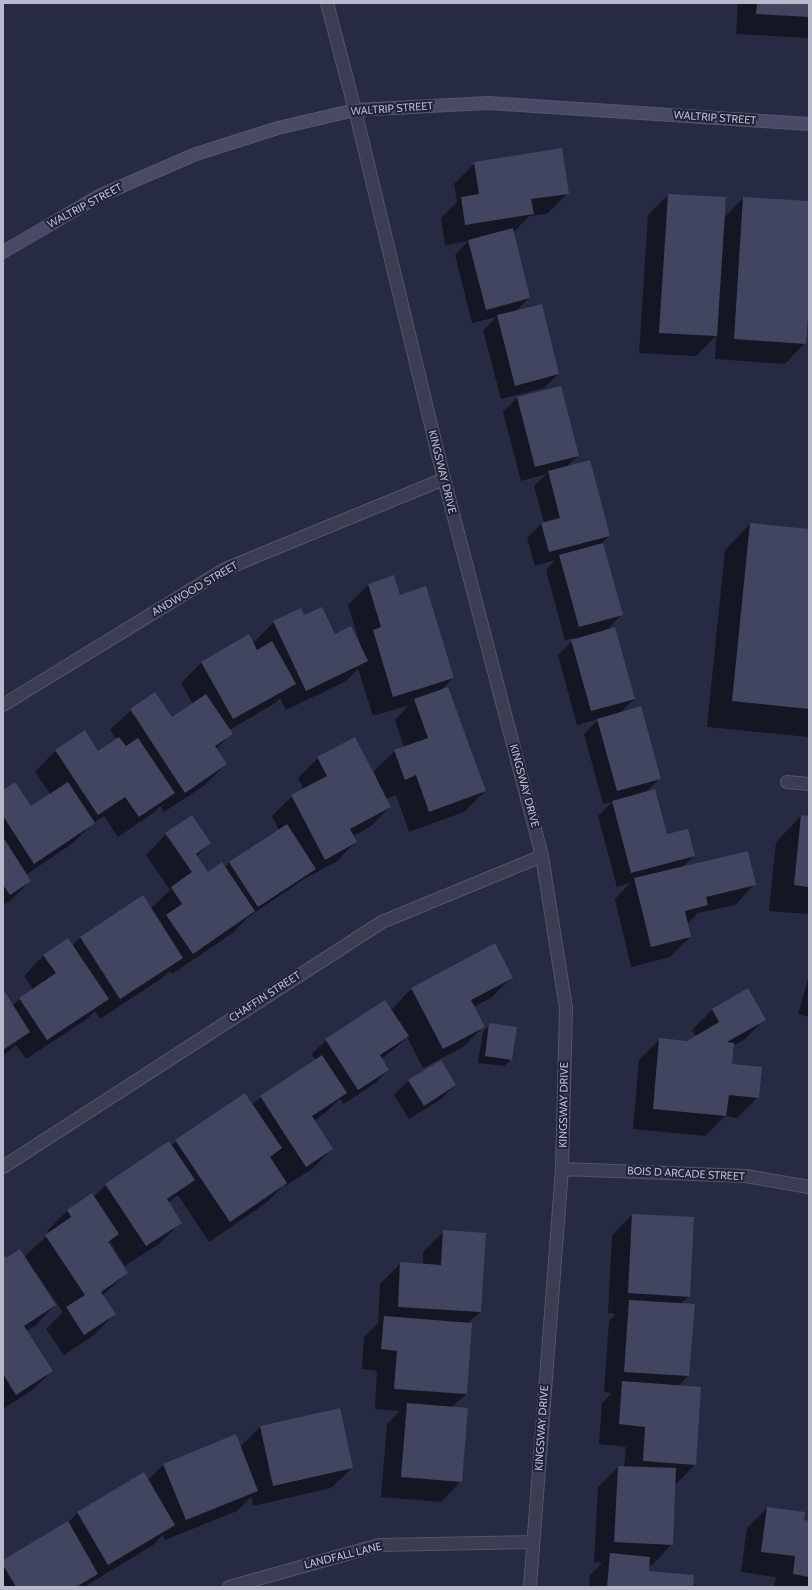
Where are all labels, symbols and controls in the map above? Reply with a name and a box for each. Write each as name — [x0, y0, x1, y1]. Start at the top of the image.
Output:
street label: WALTRIP STREET — [350, 100, 434, 118]
street label: WALTRIP STREET — [673, 109, 757, 127]
street label: WALTRIP STREET — [45, 181, 125, 231]
street label: KINGSWAY DRIVE — [425, 429, 459, 515]
street label: ANDWOOD STREET — [150, 559, 240, 619]
street label: KINGSWAY DRIVE — [507, 743, 541, 829]
street label: CHAFFIN STREET — [227, 969, 303, 1025]
street label: KINGSWAY DRIVE — [557, 1062, 571, 1148]
street label: BOIS D ARCADE STREET — [627, 1164, 745, 1184]
street label: KINGSWAY DRIVE — [532, 1385, 552, 1471]
street label: LANDFALL LANE — [303, 1540, 383, 1572]

